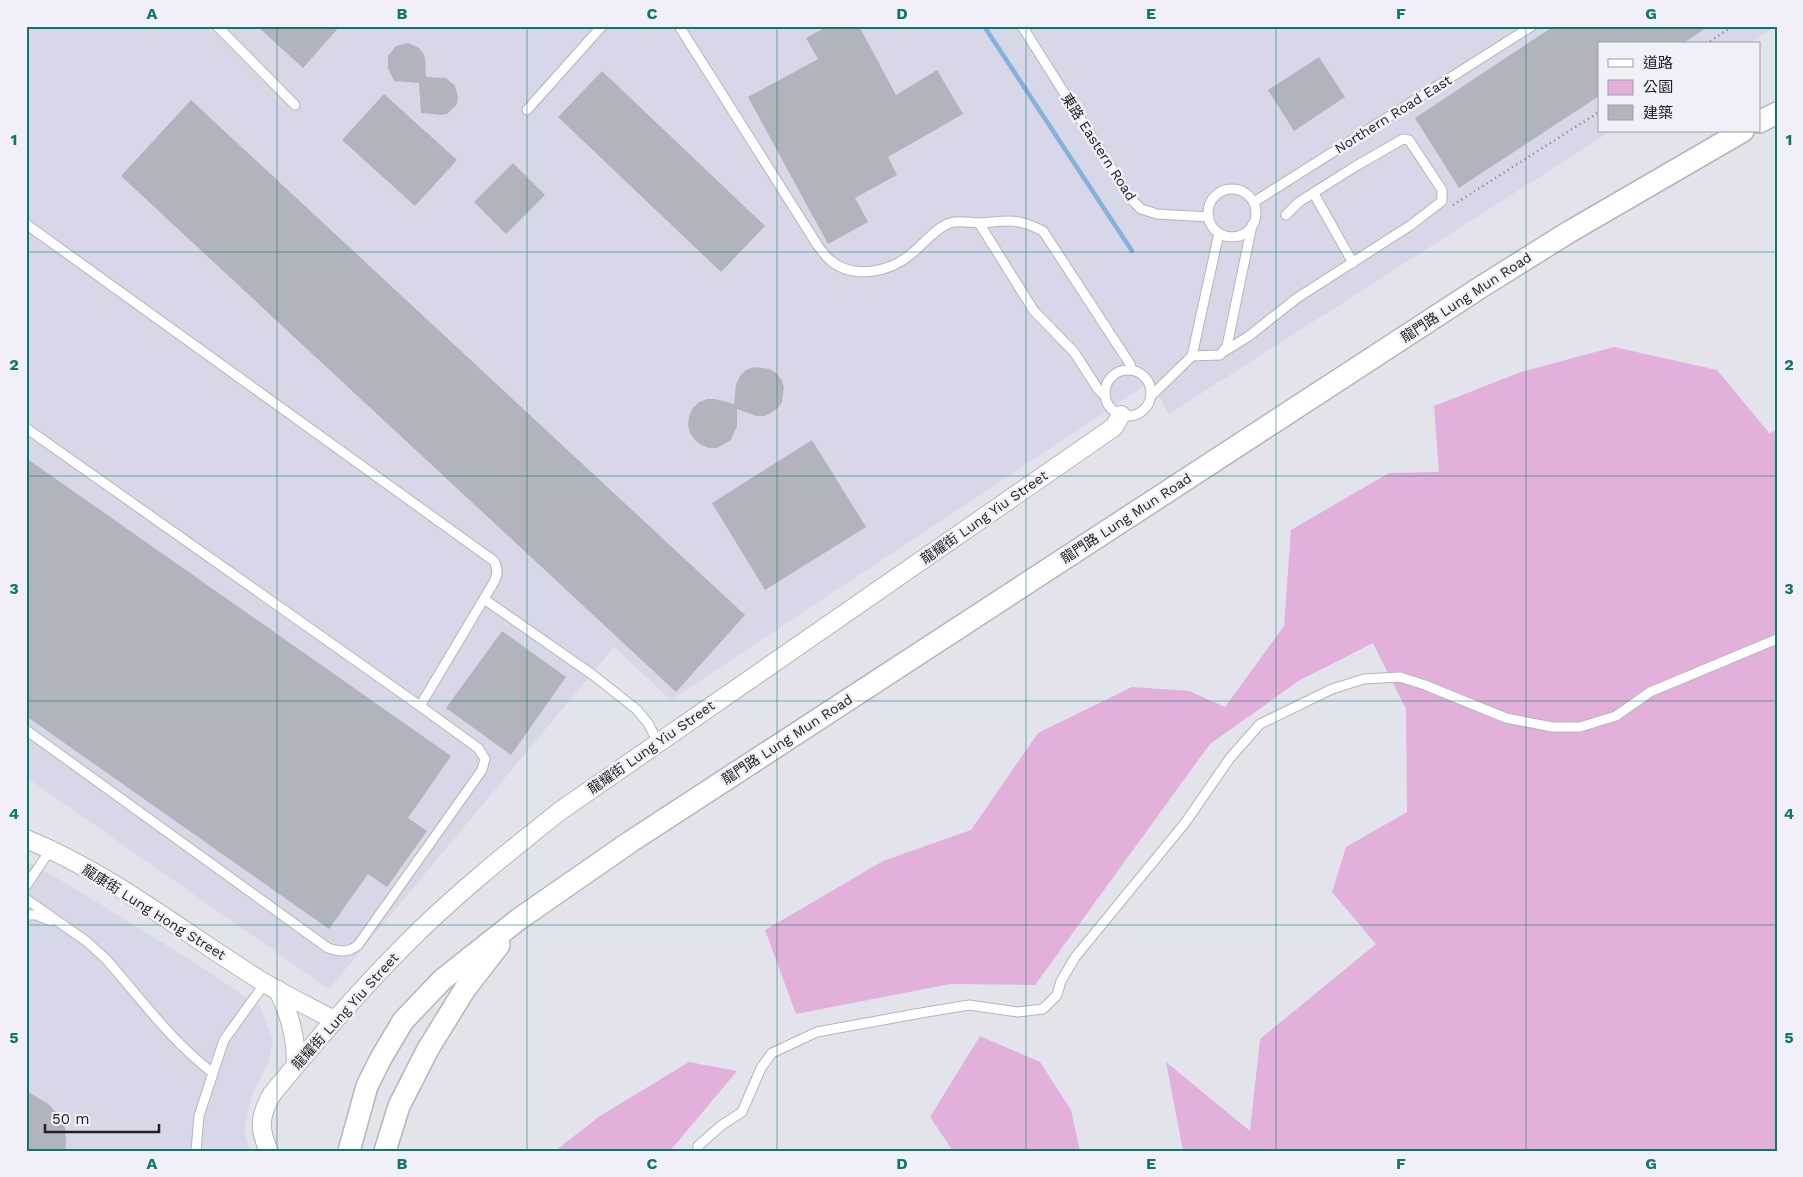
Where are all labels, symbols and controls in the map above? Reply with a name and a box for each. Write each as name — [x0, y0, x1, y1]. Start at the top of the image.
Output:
text: A — [147, 4, 158, 23]
text: B — [397, 4, 408, 23]
text: C — [647, 4, 658, 23]
text: D — [896, 4, 908, 23]
text: E — [1146, 4, 1156, 23]
text: F — [1396, 4, 1406, 23]
text: G — [1645, 4, 1657, 23]
legend — [1598, 42, 1760, 132]
text: 道路 — [1643, 54, 1673, 72]
street label: Northern Road East — [1332, 71, 1454, 156]
text: 公園 — [1643, 78, 1673, 96]
street label: 東路 Eastern Road — [1058, 91, 1140, 203]
text: 建築 — [1643, 104, 1673, 122]
text: 1 — [11, 130, 17, 149]
text: 1 — [1786, 130, 1792, 149]
street label: 龍門路 Lung Mun Road — [1398, 249, 1534, 345]
text: 2 — [9, 355, 19, 374]
text: 2 — [1784, 355, 1794, 374]
street label: 龍耀街 Lung Yiu Street — [917, 467, 1051, 567]
street label: 龍門路 Lung Mun Road — [1058, 470, 1194, 566]
text: 3 — [9, 579, 19, 598]
text: 3 — [1784, 579, 1794, 598]
street label: 龍門路 Lung Mun Road — [719, 691, 855, 787]
street label: 龍耀街 Lung Yiu Street — [584, 697, 718, 797]
text: 4 — [9, 804, 19, 823]
text: 4 — [1784, 804, 1794, 823]
street label: 龍康街 Lung Hong Street — [79, 861, 229, 963]
street label: 龍耀街 Lung Yiu Street — [288, 949, 402, 1073]
text: 5 — [9, 1028, 19, 1047]
text: 5 — [1784, 1028, 1794, 1047]
scale bar — [45, 1102, 159, 1134]
text: 50 m — [52, 1110, 89, 1128]
text: A — [147, 1154, 158, 1173]
text: B — [397, 1154, 408, 1173]
text: C — [647, 1154, 658, 1173]
text: D — [896, 1154, 908, 1173]
text: E — [1146, 1154, 1156, 1173]
text: F — [1396, 1154, 1406, 1173]
text: G — [1645, 1154, 1657, 1173]

